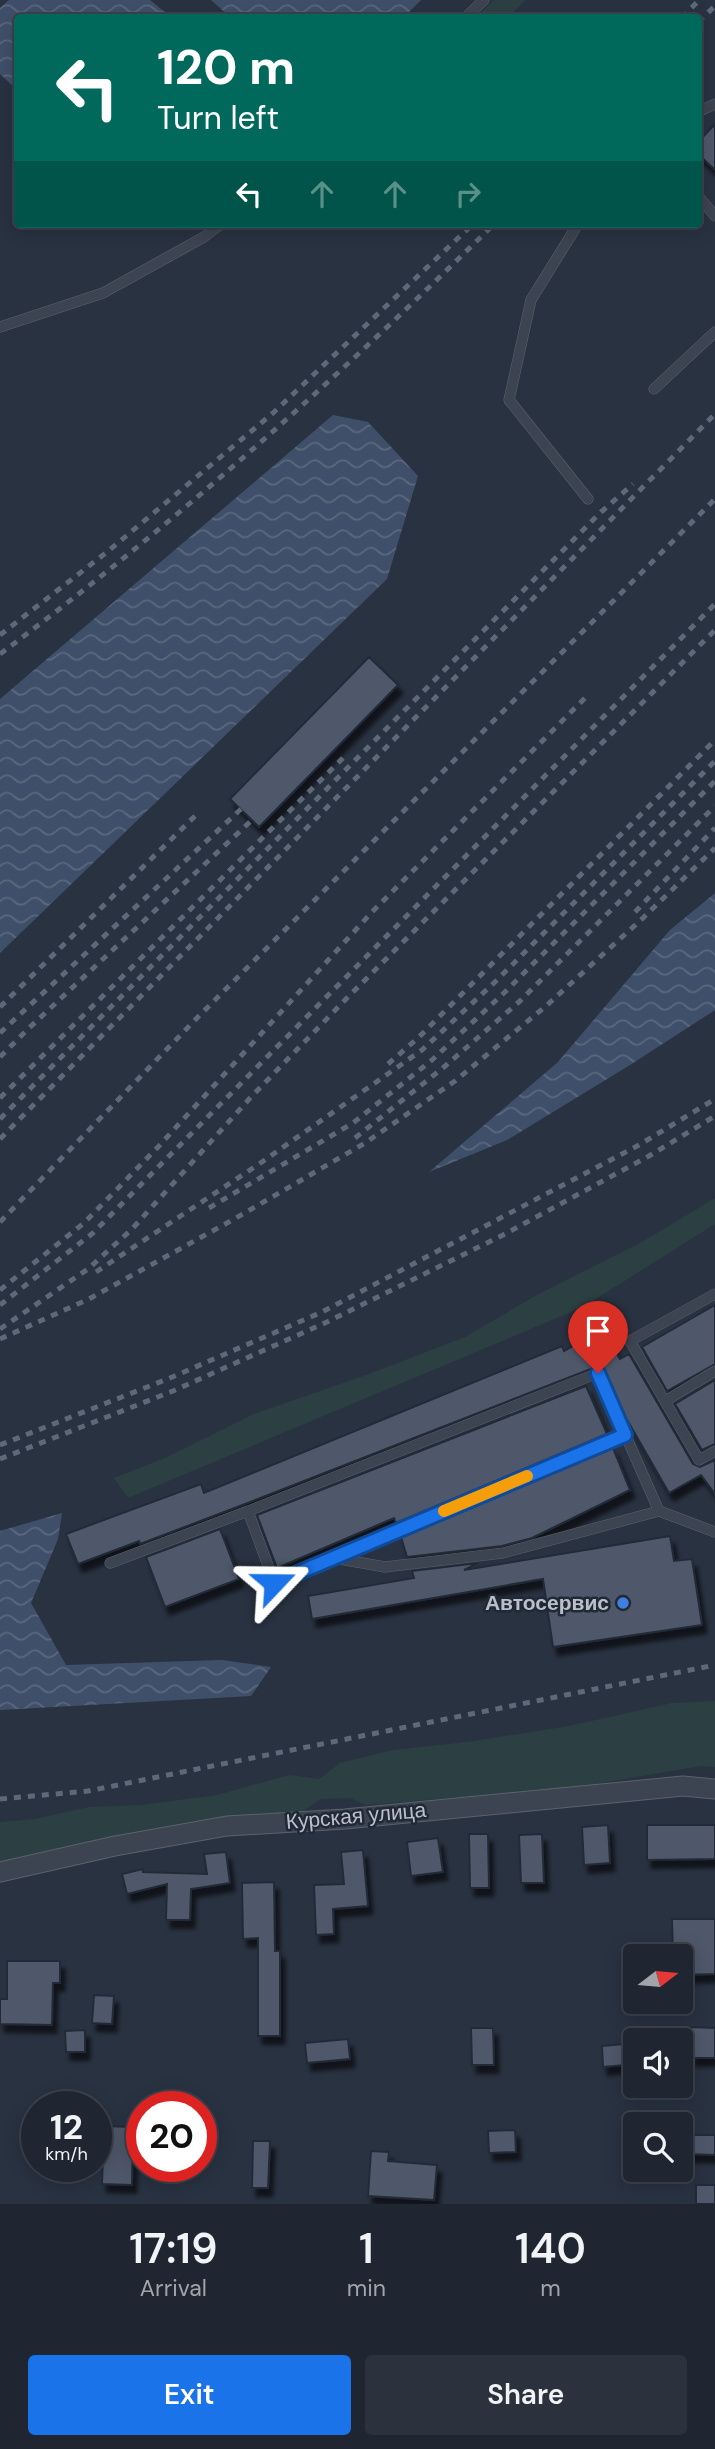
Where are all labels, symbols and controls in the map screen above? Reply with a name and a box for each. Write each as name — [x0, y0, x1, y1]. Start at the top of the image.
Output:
text: 120 m — [157, 35, 295, 99]
icon: left — [42, 42, 133, 133]
text: Turn left — [157, 97, 279, 139]
icon: left — [230, 175, 268, 213]
icon: ahead — [303, 175, 341, 213]
icon: ahead — [376, 175, 414, 213]
icon: right — [449, 175, 487, 213]
pin — [568, 1301, 628, 1373]
icon: arrive — [579, 1312, 617, 1350]
position arrow — [237, 1546, 311, 1620]
place label: Автосервис — [485, 1589, 609, 1617]
marker: Автосервис — [615, 1595, 631, 1611]
street label: Курская улица — [285, 1796, 428, 1836]
north arrow — [623, 1944, 693, 2014]
map controls — [623, 1944, 693, 2182]
button: sound — [623, 2028, 693, 2098]
speed limit sign: 20 — [126, 2091, 217, 2182]
text: 12 — [50, 2104, 83, 2150]
button: search — [623, 2112, 693, 2182]
text: km/h — [45, 2142, 88, 2166]
text: 17:19 — [129, 2221, 218, 2276]
text: 1 — [359, 2221, 374, 2276]
text: 140 — [515, 2221, 586, 2276]
text: Arrival — [140, 2273, 207, 2303]
text: min — [347, 2273, 386, 2303]
text: m — [540, 2273, 561, 2303]
button: Exit — [28, 2355, 351, 2435]
button: Share — [365, 2355, 687, 2435]

